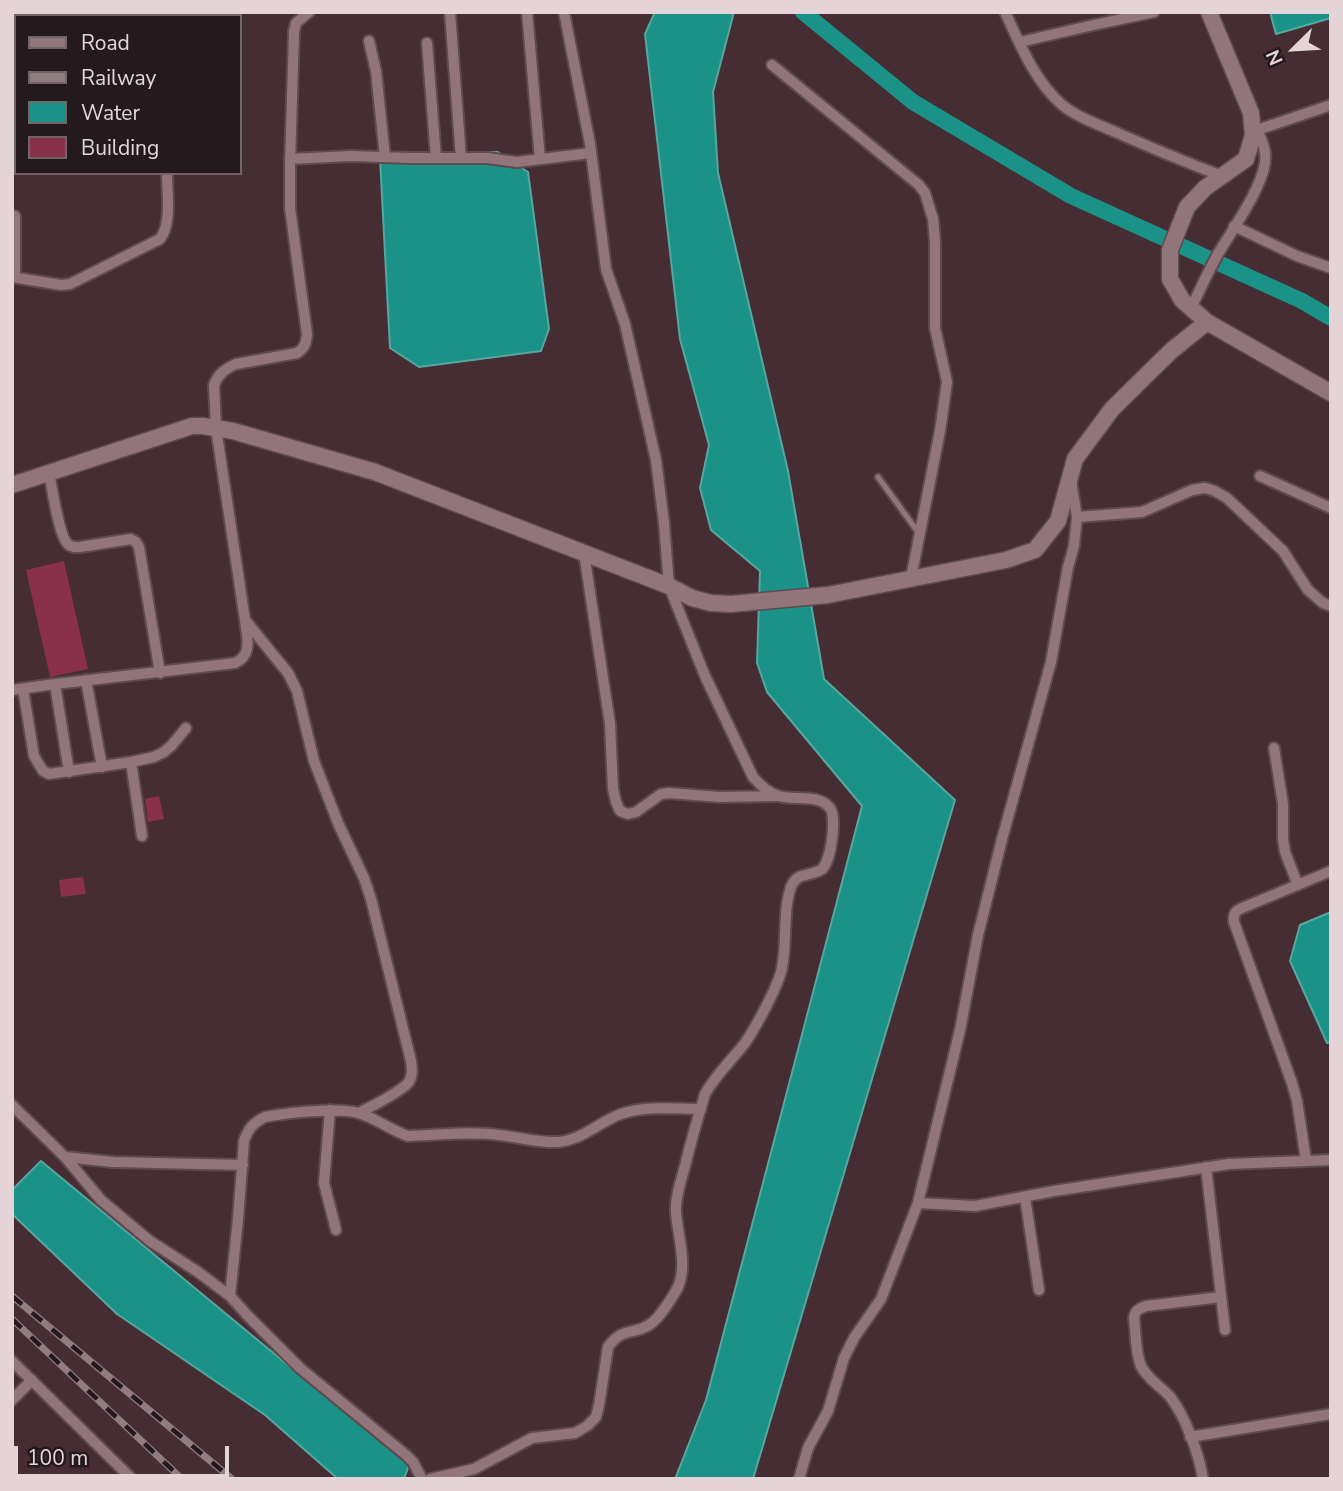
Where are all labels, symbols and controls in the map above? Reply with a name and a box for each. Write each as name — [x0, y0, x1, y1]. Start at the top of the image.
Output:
legend — [14, 14, 242, 175]
north arrow — [1259, 14, 1329, 84]
text: Road — [81, 29, 130, 57]
text: N — [1260, 46, 1290, 69]
text: Railway — [81, 64, 156, 92]
text: Water — [81, 99, 140, 127]
text: Building — [81, 134, 159, 162]
scale bar — [18, 1432, 233, 1476]
text: 100 m — [27, 1444, 88, 1472]

